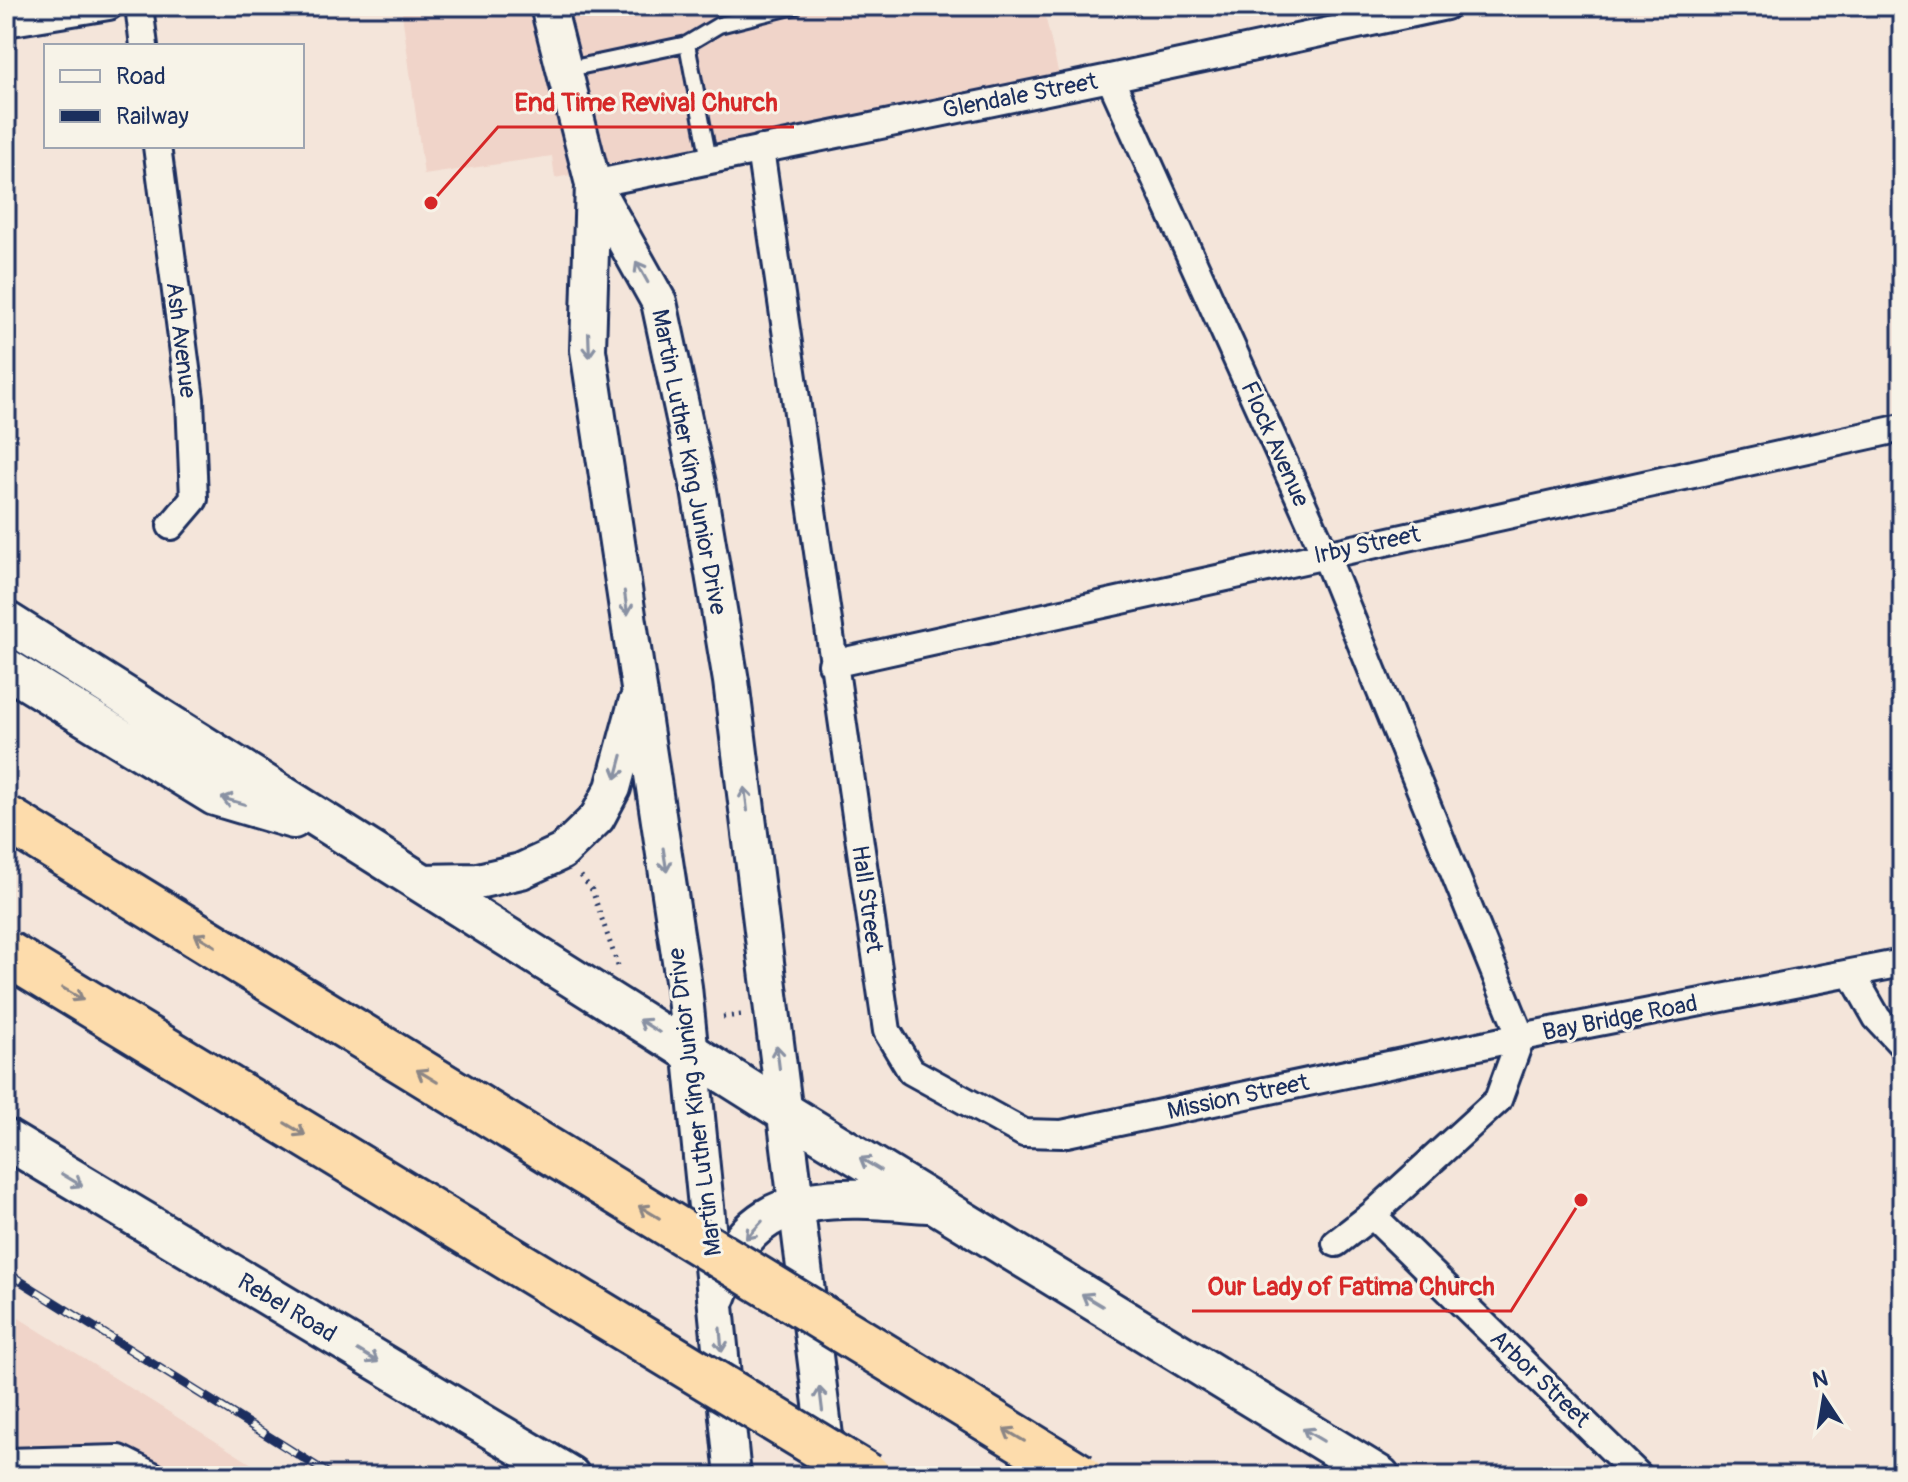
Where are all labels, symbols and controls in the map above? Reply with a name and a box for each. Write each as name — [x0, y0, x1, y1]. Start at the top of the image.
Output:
legend — [44, 44, 304, 148]
text: Road — [116, 62, 166, 91]
street label: Glendale Street — [940, 67, 1100, 125]
callout: End Time Revival Church — [498, 77, 794, 127]
text: End Time Revival Church — [514, 87, 778, 119]
text: Railway — [116, 102, 189, 131]
one-way arrow — [634, 260, 649, 284]
street label: Ash Avenue — [160, 280, 203, 400]
street label: Martin Luther King Junior Drive — [645, 307, 733, 617]
one-way arrow — [582, 332, 597, 358]
street label: Flock Avenue — [1234, 377, 1316, 511]
street label: Irby Street — [1311, 520, 1423, 570]
one-way arrow — [619, 590, 634, 615]
one-way arrow — [611, 753, 626, 779]
one-way arrow — [738, 787, 753, 812]
one-way arrow — [220, 793, 246, 808]
street label: Hall Street — [845, 843, 889, 955]
one-way arrow — [658, 847, 673, 872]
one-way arrow — [194, 932, 217, 948]
street label: Martin Luther King Junior Drive — [662, 946, 728, 1258]
one-way arrow — [61, 986, 84, 1002]
street label: Bay Bridge Road — [1540, 989, 1700, 1047]
one-way arrow — [639, 1018, 661, 1034]
one-way arrow — [770, 1045, 785, 1070]
one-way arrow — [416, 1068, 439, 1084]
street label: Mission Street — [1165, 1068, 1312, 1126]
one-way arrow — [283, 1121, 306, 1137]
one-way arrow — [859, 1156, 882, 1172]
one-way arrow — [60, 1172, 83, 1188]
one-way arrow — [638, 1203, 661, 1219]
one-way arrow — [744, 1220, 763, 1240]
callout: Our Lady of Fatima Church — [1192, 1261, 1511, 1311]
street label: Rebel Road — [232, 1267, 342, 1349]
text: Our Lady of Fatima Church — [1207, 1271, 1495, 1303]
one-way arrow — [1081, 1291, 1104, 1307]
street label: Arbor Street — [1484, 1324, 1596, 1434]
one-way arrow — [714, 1327, 729, 1353]
one-way arrow — [356, 1348, 379, 1364]
north arrow — [1784, 1358, 1864, 1438]
text: N — [1810, 1364, 1830, 1395]
one-way arrow — [813, 1386, 828, 1412]
one-way arrow — [1003, 1427, 1026, 1443]
one-way arrow — [1302, 1427, 1325, 1443]

